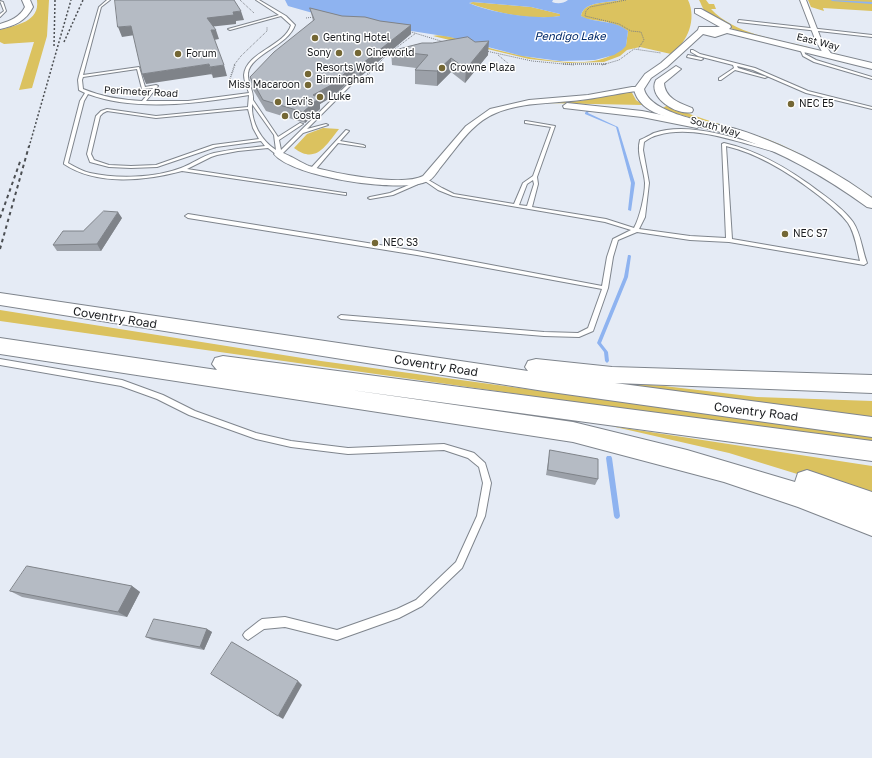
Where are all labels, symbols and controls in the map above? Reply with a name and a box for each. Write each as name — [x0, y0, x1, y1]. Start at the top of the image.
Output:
water label: Pendigo Lake — [534, 30, 606, 44]
street label: East Way — [795, 31, 841, 53]
place label: Genting Hotel — [323, 32, 390, 44]
marker: Genting Hotel — [310, 33, 320, 43]
place label: Sony — [307, 47, 331, 59]
place label: Cineworld — [366, 47, 414, 59]
place label: Forum — [186, 48, 217, 60]
marker: Sony — [334, 48, 344, 58]
marker: Cineworld — [353, 48, 363, 58]
marker: Forum — [173, 49, 183, 59]
place label: Resorts World Birmingham — [316, 62, 384, 86]
place label: Crowne Plaza — [450, 62, 515, 74]
marker: Crowne Plaza — [437, 63, 447, 73]
marker: Resorts World Birmingham — [303, 69, 313, 79]
place label: Miss Macaroon — [228, 79, 300, 91]
marker: Miss Macaroon — [303, 80, 313, 90]
street label: Perimeter Road — [104, 84, 178, 100]
place label: Luke — [328, 91, 351, 103]
marker: Luke — [315, 92, 325, 102]
place label: Levi's — [286, 96, 313, 108]
marker: Levi's — [273, 97, 283, 107]
place label: NEC E5 — [799, 98, 834, 110]
marker: NEC E5 — [786, 99, 796, 109]
place label: Costa — [293, 110, 321, 122]
marker: Costa — [280, 111, 290, 121]
street label: South Way — [689, 114, 741, 140]
place label: NEC S7 — [793, 228, 828, 240]
marker: NEC S7 — [780, 229, 790, 239]
place label: NEC S3 — [383, 237, 418, 249]
marker: NEC S3 — [370, 238, 380, 248]
street label: Coventry Road — [72, 304, 158, 332]
street label: Coventry Road — [393, 352, 479, 380]
street label: Coventry Road — [713, 400, 799, 424]

